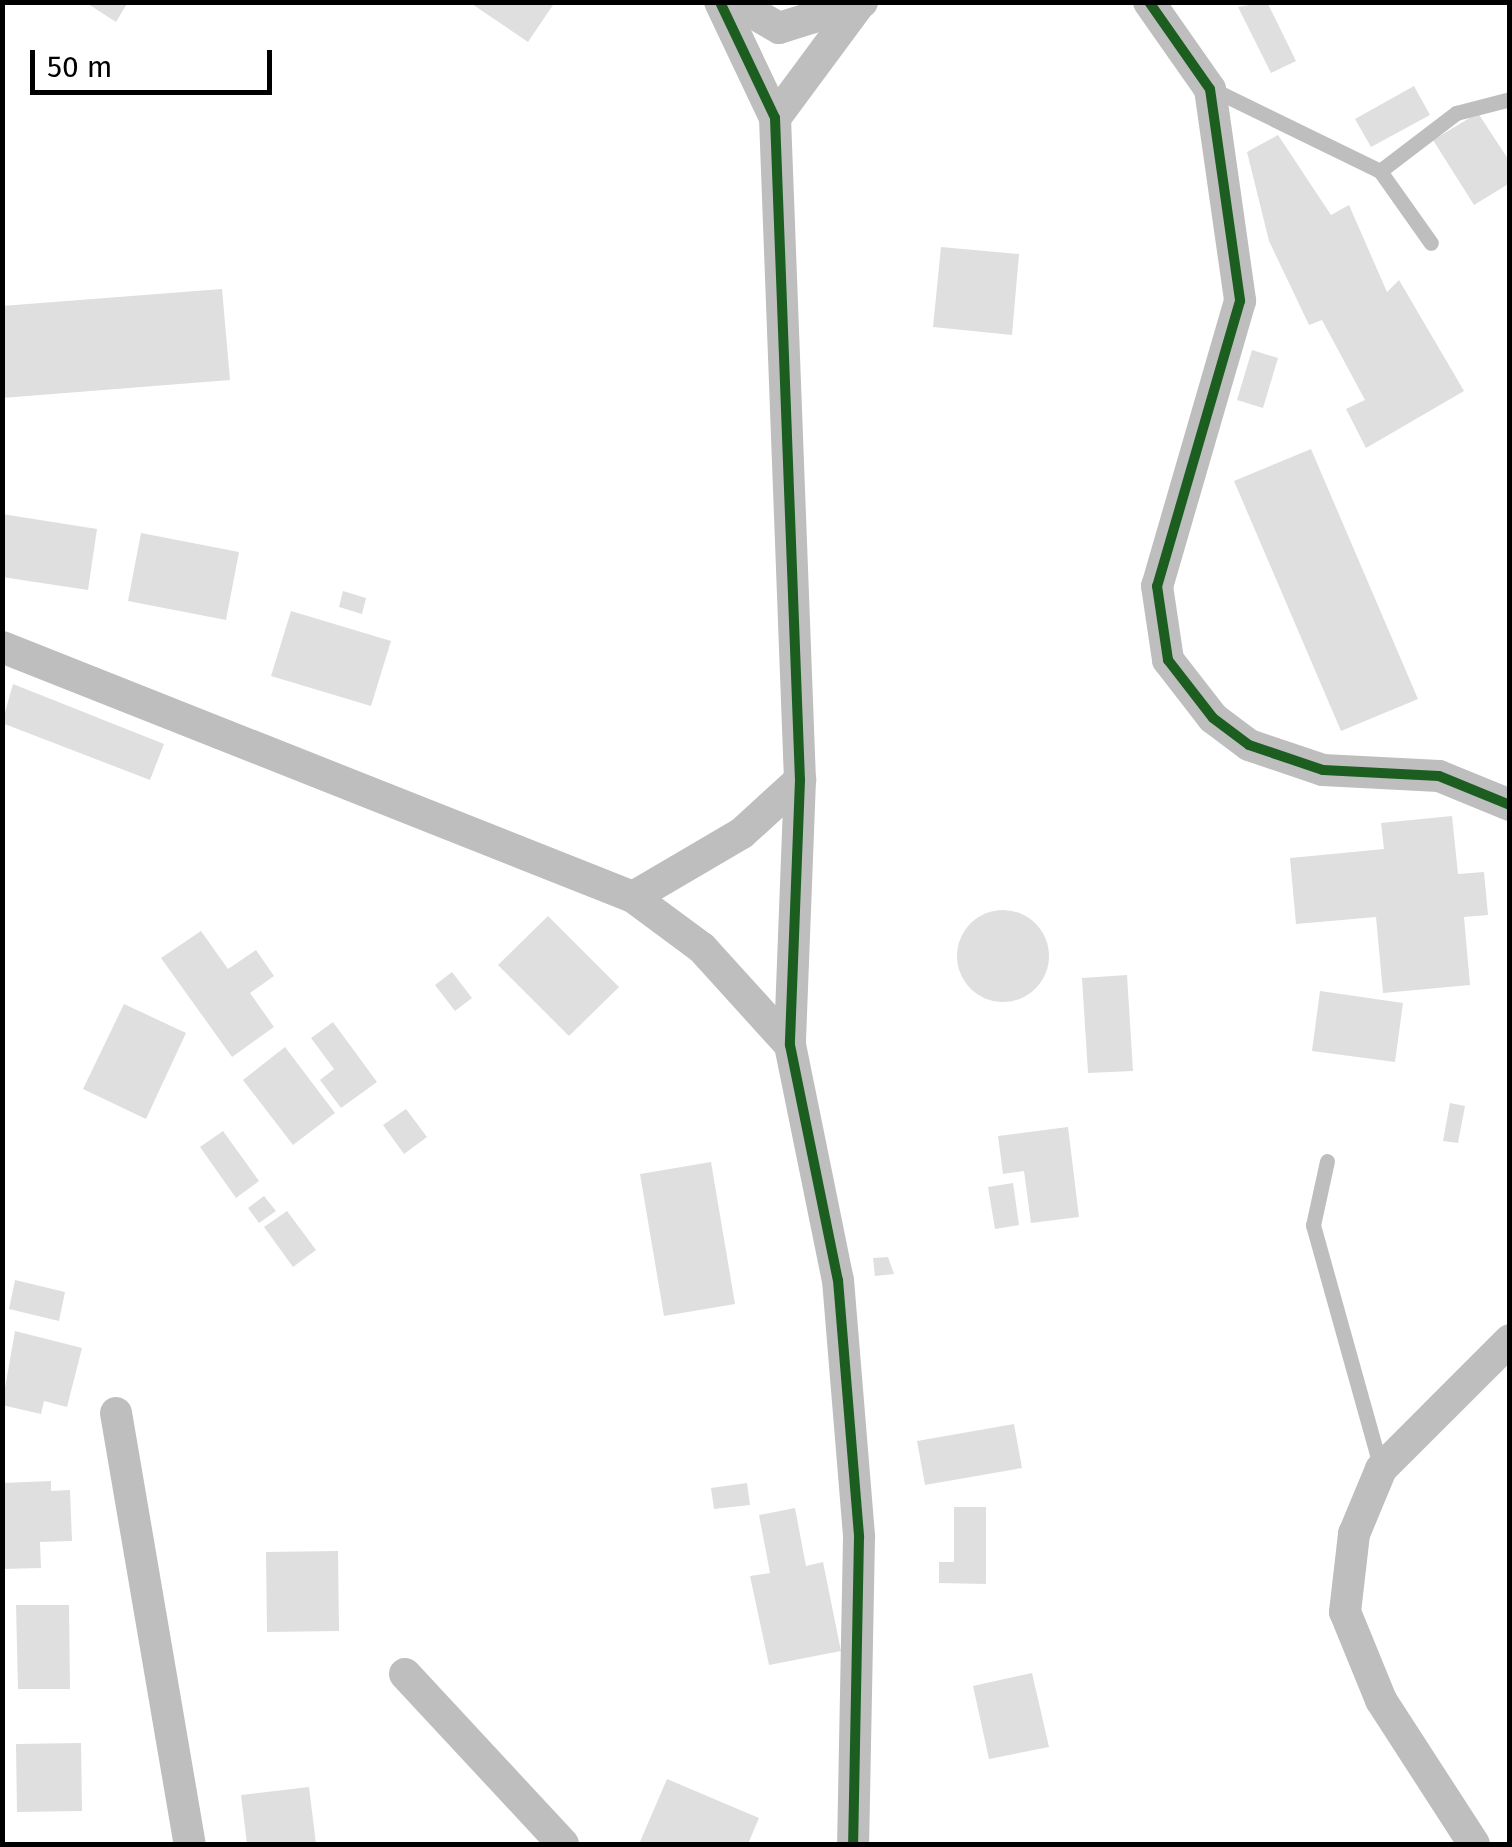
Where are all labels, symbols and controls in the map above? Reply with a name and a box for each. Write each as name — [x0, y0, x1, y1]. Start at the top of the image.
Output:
scale bar — [35, 30, 278, 92]
text: 50 m — [47, 49, 112, 85]

